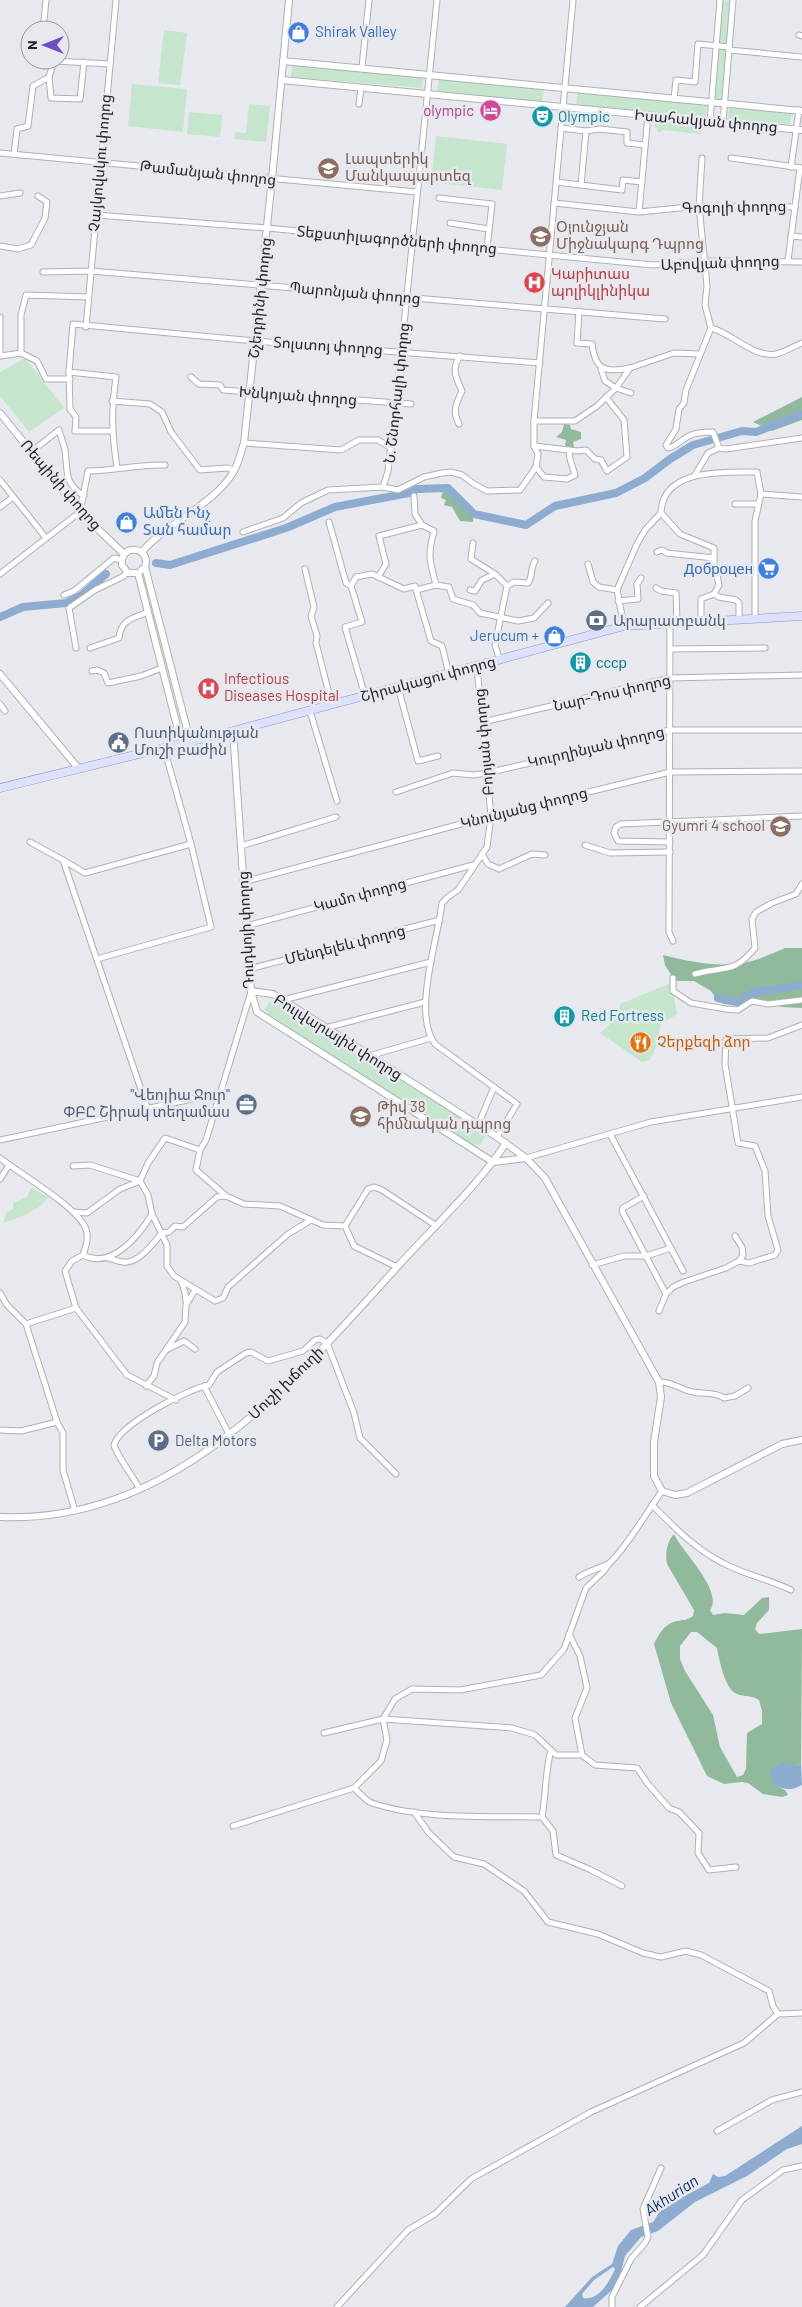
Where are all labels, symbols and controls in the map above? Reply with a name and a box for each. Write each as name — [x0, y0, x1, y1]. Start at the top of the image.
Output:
north arrow — [20, 20, 70, 70]
shop icon: Shirak Valley — [287, 20, 311, 44]
place label: Shirak Valley — [315, 22, 397, 40]
text: N — [23, 40, 40, 50]
street label: Չայկովսկու փողոց — [84, 93, 115, 233]
hotel icon: olympic — [478, 99, 502, 123]
place label: olympic — [423, 101, 474, 119]
theatre icon: Olympic — [530, 105, 554, 129]
street label: Իսահակյան փողոց — [634, 105, 778, 136]
place label: Olympic — [558, 107, 610, 125]
place label: Լապտերիկ Մանկապարտեզ — [345, 149, 472, 185]
street label: Թամանյան փողոց — [139, 156, 277, 189]
school or university icon: Լապտերիկ Մանկապարտեզ — [317, 156, 341, 180]
street label: Գոգոլի փողոց — [682, 196, 786, 217]
place label: Օյունջյան Միջնակարգ Դպրոց — [556, 217, 704, 253]
street label: Տեքստիլագործների փողոց — [296, 221, 498, 258]
school or university icon: Օյունջյան Միջնակարգ Դպրոց — [528, 224, 552, 248]
street label: Շչեդրինի փողոց — [244, 237, 275, 359]
street label: Աբովյան փողոց — [660, 251, 780, 274]
place label: Կարիտաս պոլիկլինիկա — [551, 264, 650, 300]
hospital icon: Կարիտաս պոլիկլինիկա — [523, 271, 547, 295]
street label: Պարոնյան փողոց — [289, 277, 422, 308]
street label: Ն. Շնորհալի փողոց — [380, 322, 413, 464]
street label: Տոլստոյ փողոց — [273, 332, 383, 359]
street label: Խնկոյան փողոց — [238, 382, 358, 409]
street label: Ռեպինի փողոց — [17, 435, 106, 534]
place label: Ամեն Ինչ Տան համար — [143, 503, 231, 539]
shop icon: Ամեն Ինչ Տան համար — [115, 510, 139, 534]
supermarket icon: Доброцен — [757, 557, 781, 581]
place label: Доброцен — [684, 559, 753, 577]
bank icon: Արարատբանկ — [585, 609, 609, 633]
place label: Արարատբանկ — [613, 611, 726, 630]
shop icon: Jerucum + — [543, 624, 567, 648]
place label: Jerucum + — [470, 626, 539, 644]
street label: Շիրակացու փողոց — [358, 651, 498, 706]
building icon: ссср — [568, 651, 592, 675]
place label: ссср — [596, 653, 627, 671]
place label: Infectious Diseases Hospital — [224, 669, 339, 704]
street label: Նար-Դոս փողոց — [551, 670, 672, 715]
hospital icon: Infectious Diseases Hospital — [196, 676, 220, 700]
street label: Բորյան փողոց — [469, 688, 498, 796]
street label: Կուրղինյան փողոց — [526, 722, 666, 771]
place label: Ոստիկանության Մուշի բաժին — [134, 723, 259, 759]
public building icon: Ոստիկանության Մուշի բաժին — [106, 730, 130, 754]
street label: Կնունյանց փողոց — [458, 783, 589, 833]
school or university icon: Gyumri 4 school — [769, 814, 793, 838]
place label: Gyumri 4 school — [662, 816, 765, 834]
street label: Դուդկոյի փողոց — [233, 871, 258, 989]
street label: Կամո փողոց — [312, 873, 408, 916]
street label: Մենդելեև փողոց — [283, 920, 407, 969]
street label: Բուլվարային փողոց — [271, 989, 406, 1084]
building icon: Red Fortress — [553, 1004, 577, 1028]
place label: Red Fortress — [581, 1006, 664, 1024]
restaurant icon: Չերքեզի ձոր — [629, 1030, 653, 1054]
place label: Չերքեզի ձոր — [657, 1032, 751, 1051]
place label: "Վեոլիա Ջուր" ՓԲԸ Շիրակ տեղամաս — [63, 1085, 230, 1121]
office icon: "Վեոլիա Ջուր" ՓԲԸ Շիրակ տեղամաս — [234, 1092, 258, 1116]
place label: Թիվ 38 հիմնական դպրոց — [377, 1097, 511, 1133]
school or university icon: Թիվ 38 հիմնական դպրոց — [349, 1104, 373, 1128]
street label: Մուշի խճուղի — [244, 1342, 327, 1423]
parking icon: Delta Motors — [147, 1429, 171, 1453]
place label: Delta Motors — [175, 1431, 257, 1449]
water label: Akhurian — [640, 2170, 701, 2219]

